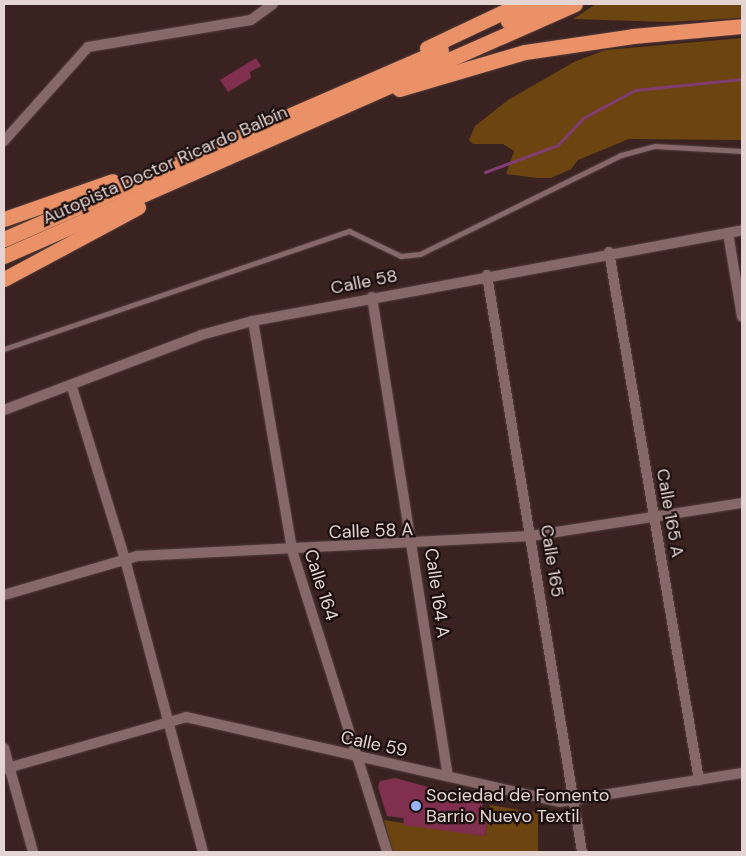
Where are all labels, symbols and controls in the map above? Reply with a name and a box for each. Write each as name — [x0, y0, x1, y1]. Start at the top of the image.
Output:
street label: Autopista Doctor Ricardo Balbín — [39, 101, 291, 229]
street label: Calle 58 — [329, 265, 399, 299]
street label: Calle 165 A — [652, 467, 688, 559]
street label: Calle 58 A — [328, 519, 414, 543]
street label: Calle 165 — [536, 523, 568, 599]
street label: Calle 164 — [299, 547, 343, 623]
street label: Calle 164 A — [420, 547, 454, 639]
street label: Calle 59 — [339, 726, 409, 762]
place label: Sociedad de Fomento Barrio Nuevo Textil — [426, 785, 609, 828]
marker: Sociedad de Fomento Barrio Nuevo Textil — [410, 800, 422, 812]

